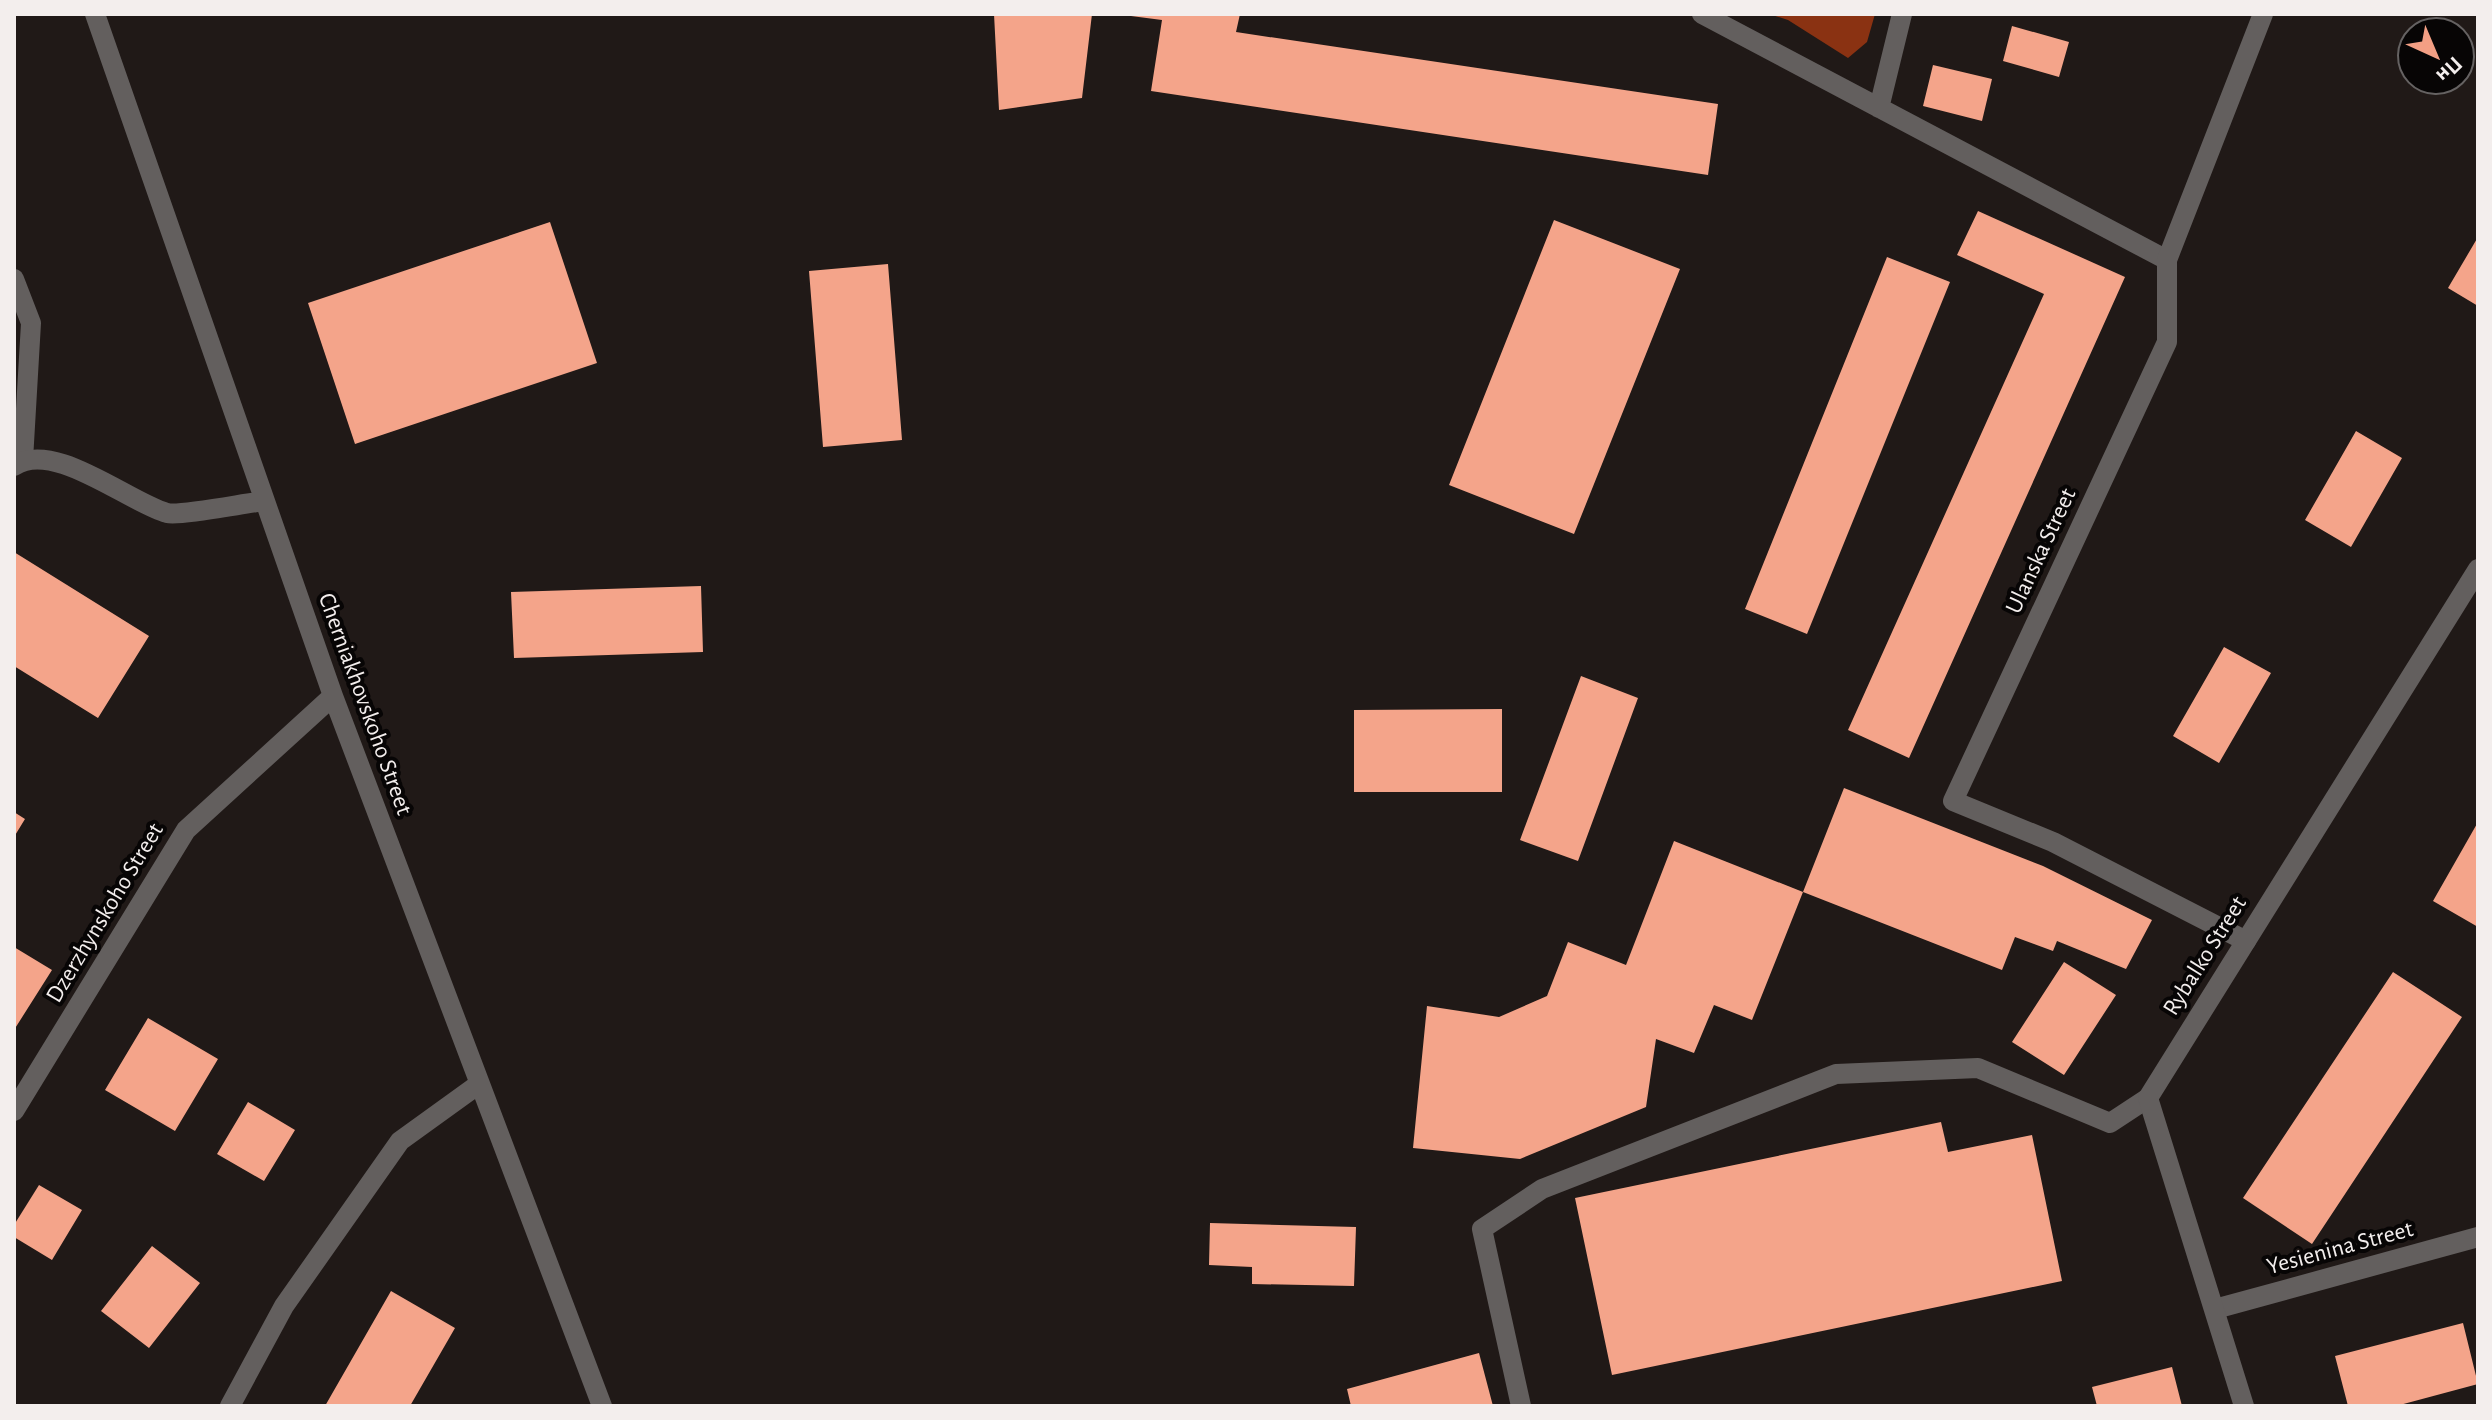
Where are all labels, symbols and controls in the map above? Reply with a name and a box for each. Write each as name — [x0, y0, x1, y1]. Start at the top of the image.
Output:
north arrow — [2396, 16, 2476, 96]
text: Пн — [2432, 52, 2466, 87]
street label: Ulanska Street — [2002, 484, 2081, 617]
street label: Cherniakhovskoho Street — [314, 590, 416, 818]
street label: Dzerzhynskoho Street — [42, 819, 168, 1007]
street label: Rybalko Street — [2159, 892, 2251, 1020]
street label: Yesienina Street — [2264, 1217, 2416, 1279]

